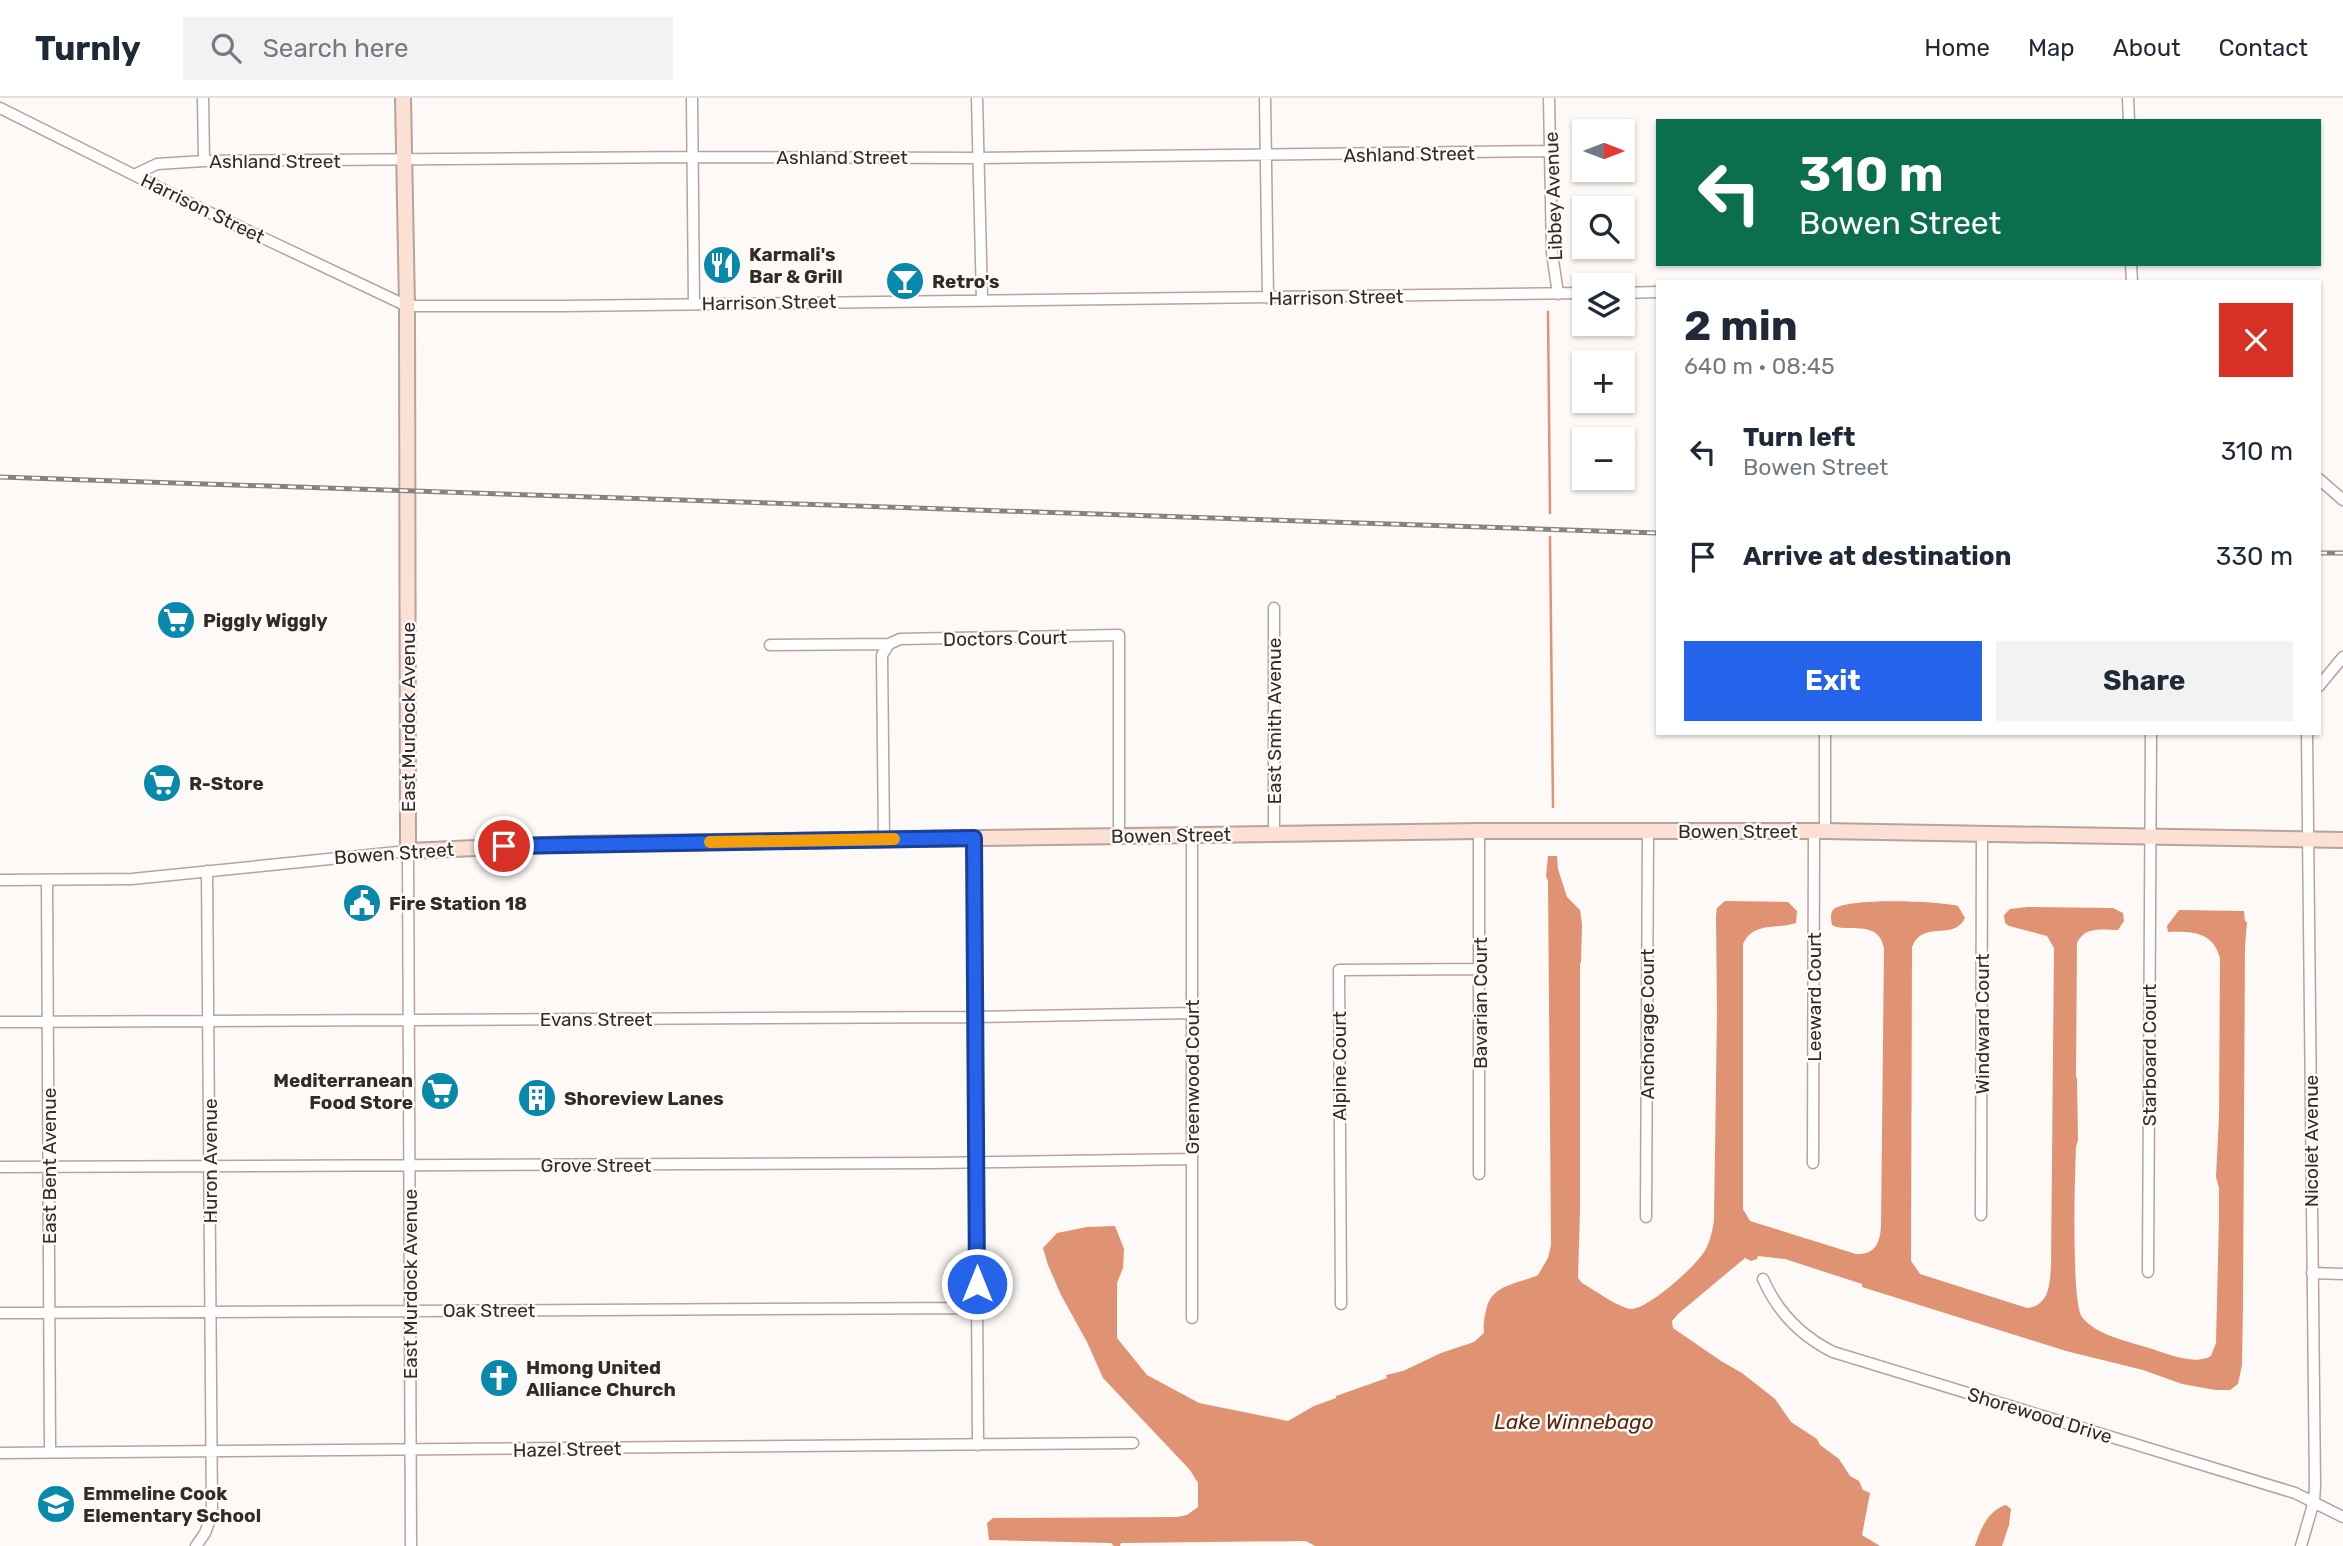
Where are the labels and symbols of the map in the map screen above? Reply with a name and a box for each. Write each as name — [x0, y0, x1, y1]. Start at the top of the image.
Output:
north arrow — [1572, 119, 1634, 182]
street label: Libbey Avenue — [1540, 131, 1567, 261]
street label: Ashland Street — [1343, 142, 1476, 167]
street label: Ashland Street — [776, 146, 908, 169]
street label: Ashland Street — [209, 150, 341, 173]
street label: Harrison Street — [137, 169, 269, 249]
place label: Karmali's Bar & Grill — [749, 243, 843, 288]
restaurant icon: Karmali's Bar & Grill — [701, 244, 743, 286]
bar icon: Retro's — [884, 260, 926, 302]
place label: Retro's — [932, 270, 1000, 293]
street label: Harrison Street — [1268, 285, 1404, 310]
street label: Harrison Street — [701, 290, 837, 315]
supermarket icon: Piggly Wiggly — [155, 599, 197, 641]
place label: Piggly Wiggly — [203, 609, 328, 632]
street label: East Murdock Avenue — [397, 622, 420, 812]
street label: Doctors Court — [943, 626, 1068, 651]
street label: East Smith Avenue — [1263, 638, 1286, 804]
supermarket icon: R-Store — [141, 762, 183, 804]
place label: R-Store — [189, 772, 264, 795]
pin — [474, 816, 534, 876]
street label: Bowen Street — [1678, 820, 1799, 843]
street label: Bowen Street — [1111, 823, 1232, 848]
street label: Bowen Street — [333, 838, 455, 869]
public building icon: Fire Station 18 — [341, 882, 383, 924]
place label: Fire Station 18 — [389, 892, 527, 915]
street label: Leeward Court — [1803, 932, 1826, 1062]
street label: Bavarian Court — [1469, 937, 1492, 1069]
street label: Anchorage Court — [1636, 948, 1659, 1100]
street label: Windward Court — [1971, 953, 1994, 1094]
street label: Starboard Court — [2138, 983, 2161, 1126]
street label: Greenwood Court — [1181, 999, 1204, 1155]
street label: Evans Street — [540, 1008, 653, 1031]
street label: Alpine Court — [1328, 1011, 1351, 1121]
place label: Mediterranean Food Store — [273, 1069, 413, 1114]
supermarket icon: Mediterranean Food Store — [419, 1070, 461, 1112]
street label: Nicolet Avenue — [2300, 1075, 2323, 1207]
building icon: Shoreview Lanes — [516, 1077, 558, 1119]
place label: Shoreview Lanes — [564, 1087, 724, 1110]
street label: East Bent Avenue — [38, 1088, 61, 1244]
street label: Huron Avenue — [199, 1098, 222, 1224]
street label: Grove Street — [541, 1154, 652, 1177]
street label: East Murdock Avenue — [399, 1189, 422, 1379]
position arrow — [940, 1247, 1014, 1321]
street label: Oak Street — [443, 1299, 536, 1322]
place label: Hmong United Alliance Church — [526, 1356, 676, 1401]
church icon: Hmong United Alliance Church — [478, 1357, 520, 1399]
street label: Shorewood Drive — [1965, 1383, 2115, 1448]
water label: Lake Winnebago — [1494, 1409, 1654, 1434]
street label: Hazel Street — [513, 1437, 622, 1462]
place label: Emmeline Cook Elementary School — [83, 1482, 261, 1527]
school or university icon: Emmeline Cook Elementary School — [35, 1483, 77, 1525]

